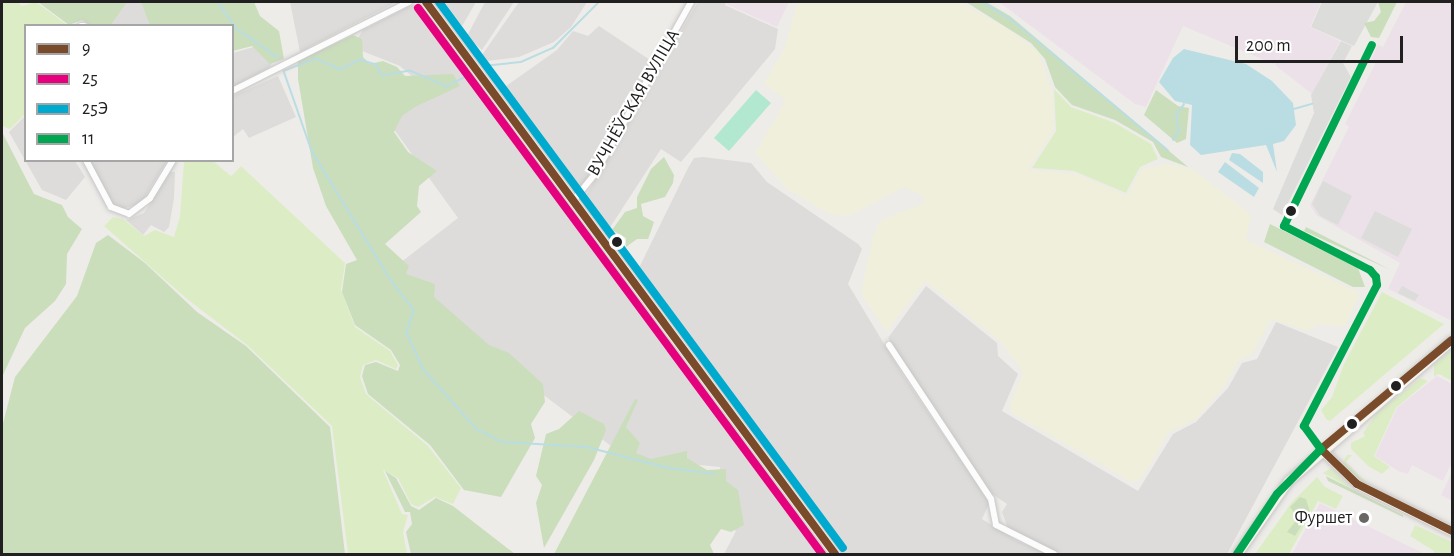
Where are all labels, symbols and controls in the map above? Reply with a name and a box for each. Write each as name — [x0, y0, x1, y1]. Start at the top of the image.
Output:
legend — [24, 24, 234, 162]
scale bar — [1238, 24, 1406, 62]
street label: ВУЧНЁЎСКАЯ ВУЛІЦА — [583, 26, 685, 180]
text: 200 m — [1246, 37, 1291, 55]
text: 9 — [82, 40, 90, 58]
text: 25 — [82, 70, 98, 88]
text: 25Э — [82, 100, 108, 118]
text: 11 — [82, 130, 94, 148]
unlabelled marker — [1285, 205, 1297, 217]
unlabelled marker — [611, 236, 623, 248]
unlabelled marker — [1390, 380, 1402, 392]
unlabelled marker — [1346, 418, 1358, 430]
place label: Фуршет — [1294, 507, 1352, 529]
marker: Фуршет — [1357, 511, 1371, 525]

